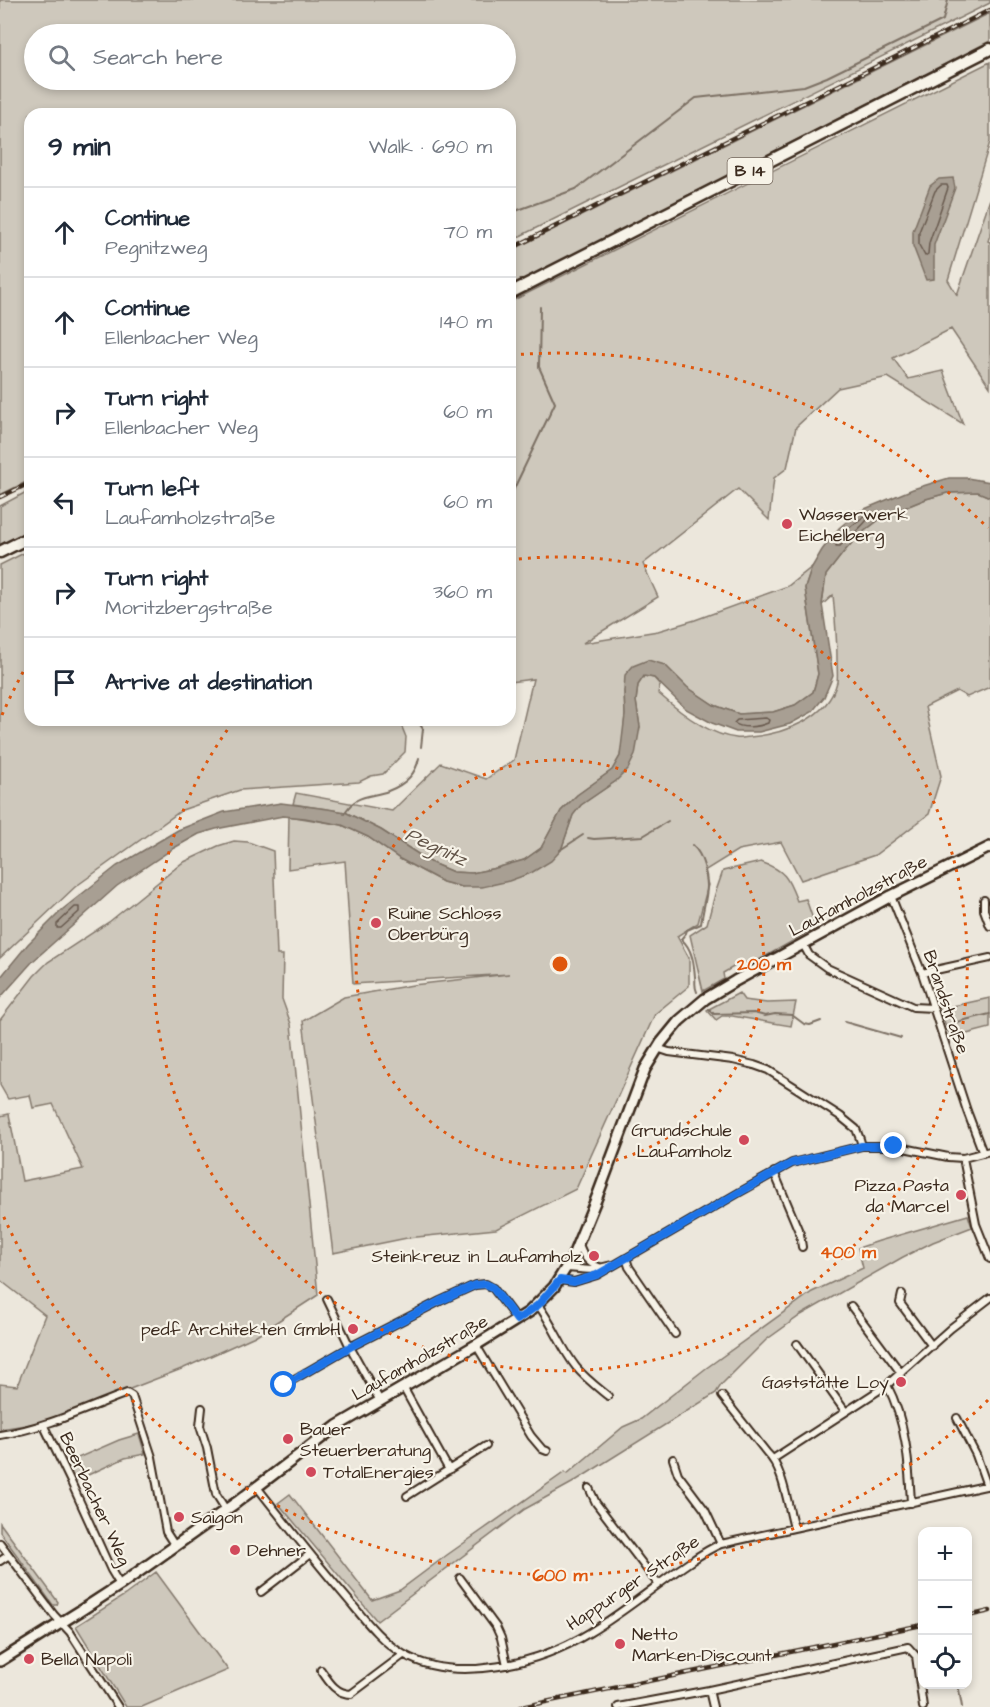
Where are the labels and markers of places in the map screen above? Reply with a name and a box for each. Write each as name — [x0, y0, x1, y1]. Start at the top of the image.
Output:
place label: Wasserwerk Eichelberg — [799, 502, 908, 549]
marker: Wasserwerk Eichelberg — [780, 517, 794, 531]
place label: Ruine Schloss Oberbürg — [388, 901, 502, 948]
marker: Ruine Schloss Oberbürg — [369, 916, 383, 930]
centre of rings — [550, 954, 570, 974]
place label: Grundschule Laufamholz — [631, 1118, 732, 1164]
marker: Grundschule Laufamholz — [737, 1133, 751, 1147]
place label: Pizza Pasta da Marcel — [855, 1173, 949, 1219]
marker: Pizza Pasta da Marcel — [954, 1188, 968, 1202]
place label: Steinkreuz in Laufamholz — [371, 1244, 582, 1269]
marker: Steinkreuz in Laufamholz — [587, 1249, 601, 1263]
place label: pedf Architekten GmbH — [141, 1317, 341, 1342]
marker: pedf Architekten GmbH — [346, 1322, 360, 1336]
place label: Gaststätte Loy — [762, 1370, 889, 1396]
marker: Gaststätte Loy — [894, 1375, 908, 1389]
place label: Bauer Steuerberatung — [300, 1417, 431, 1464]
marker: Bauer Steuerberatung — [281, 1432, 295, 1446]
place label: TotalEnergies — [323, 1460, 434, 1486]
marker: TotalEnergies — [304, 1465, 318, 1479]
place label: Saigon — [191, 1505, 243, 1531]
marker: Saigon — [172, 1510, 186, 1524]
place label: Dehner — [247, 1538, 306, 1563]
marker: Dehner — [228, 1543, 242, 1557]
place label: Netto Marken-Discount — [632, 1622, 772, 1668]
marker: Netto Marken-Discount — [613, 1637, 627, 1651]
place label: Bella Napoli — [41, 1647, 132, 1672]
marker: Bella Napoli — [22, 1652, 36, 1666]

